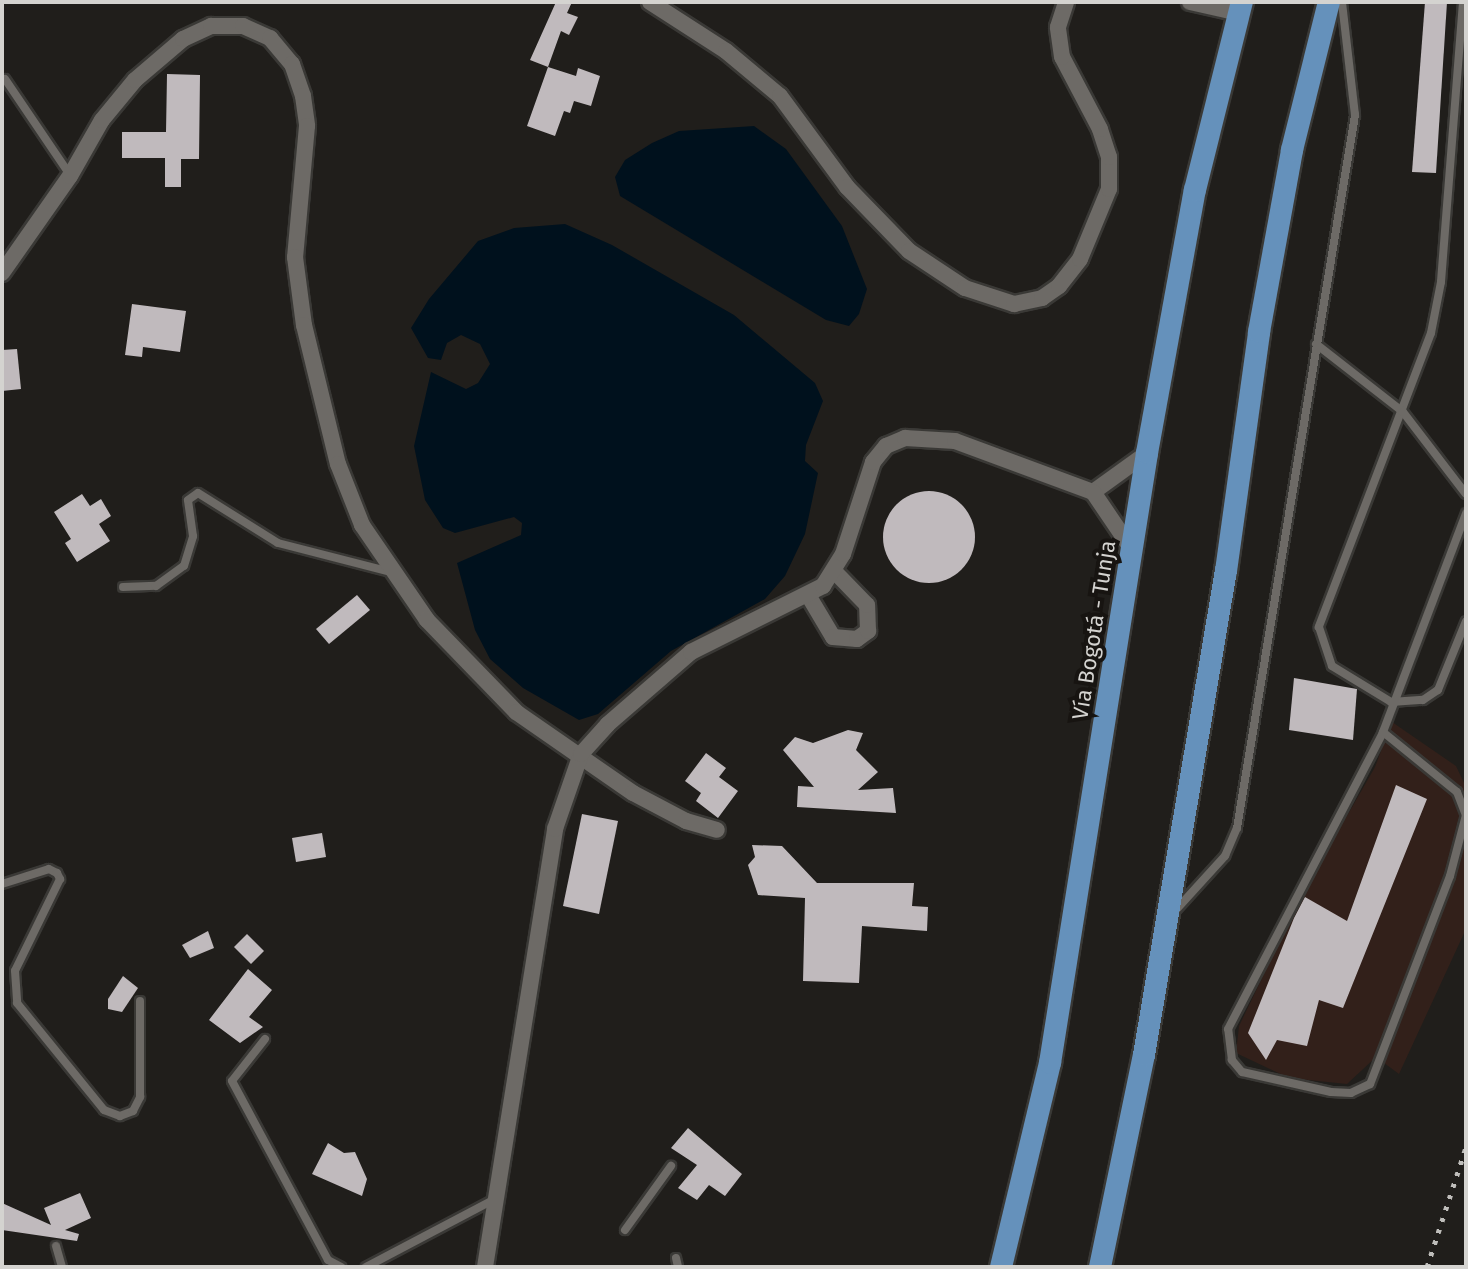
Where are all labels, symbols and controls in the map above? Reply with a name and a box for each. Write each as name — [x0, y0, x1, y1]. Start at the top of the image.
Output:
street label: Vía Bogotá - Tunja — [1067, 538, 1121, 722]

